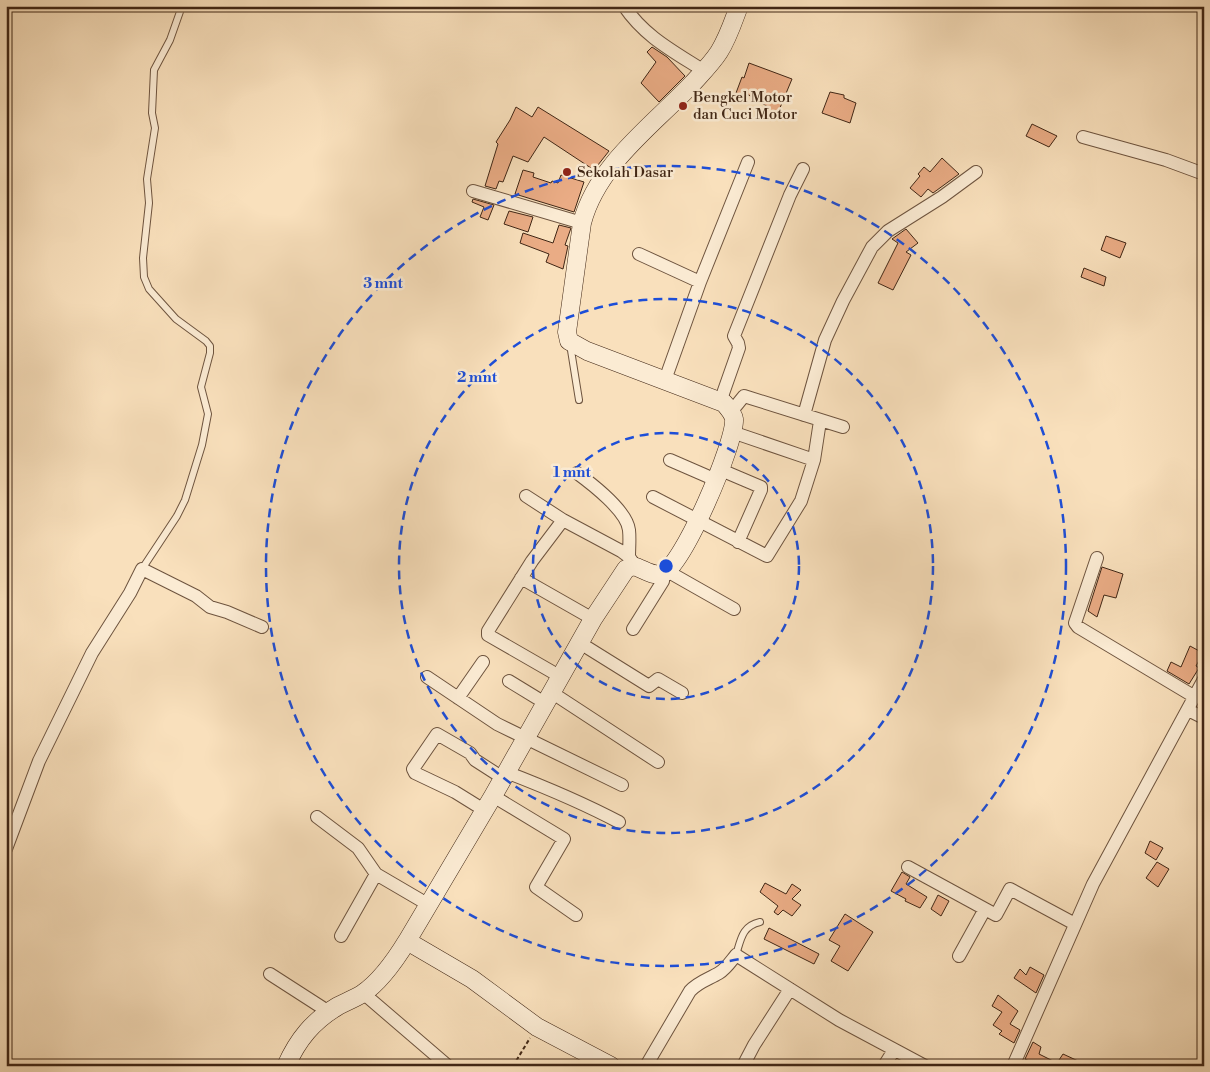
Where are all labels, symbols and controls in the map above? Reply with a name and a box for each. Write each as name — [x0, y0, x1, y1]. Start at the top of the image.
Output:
place label: Bengkel Motor dan Cuci Motor — [692, 88, 798, 124]
marker: Bengkel Motor dan Cuci Motor — [677, 100, 689, 112]
place label: Sekolah Dasar — [577, 163, 674, 182]
marker: Sekolah Dasar — [561, 166, 573, 178]
text: 3 mnt — [363, 274, 403, 293]
text: 2 mnt — [457, 368, 498, 387]
text: 1 mnt — [553, 463, 592, 482]
centre of rings — [657, 557, 675, 575]

